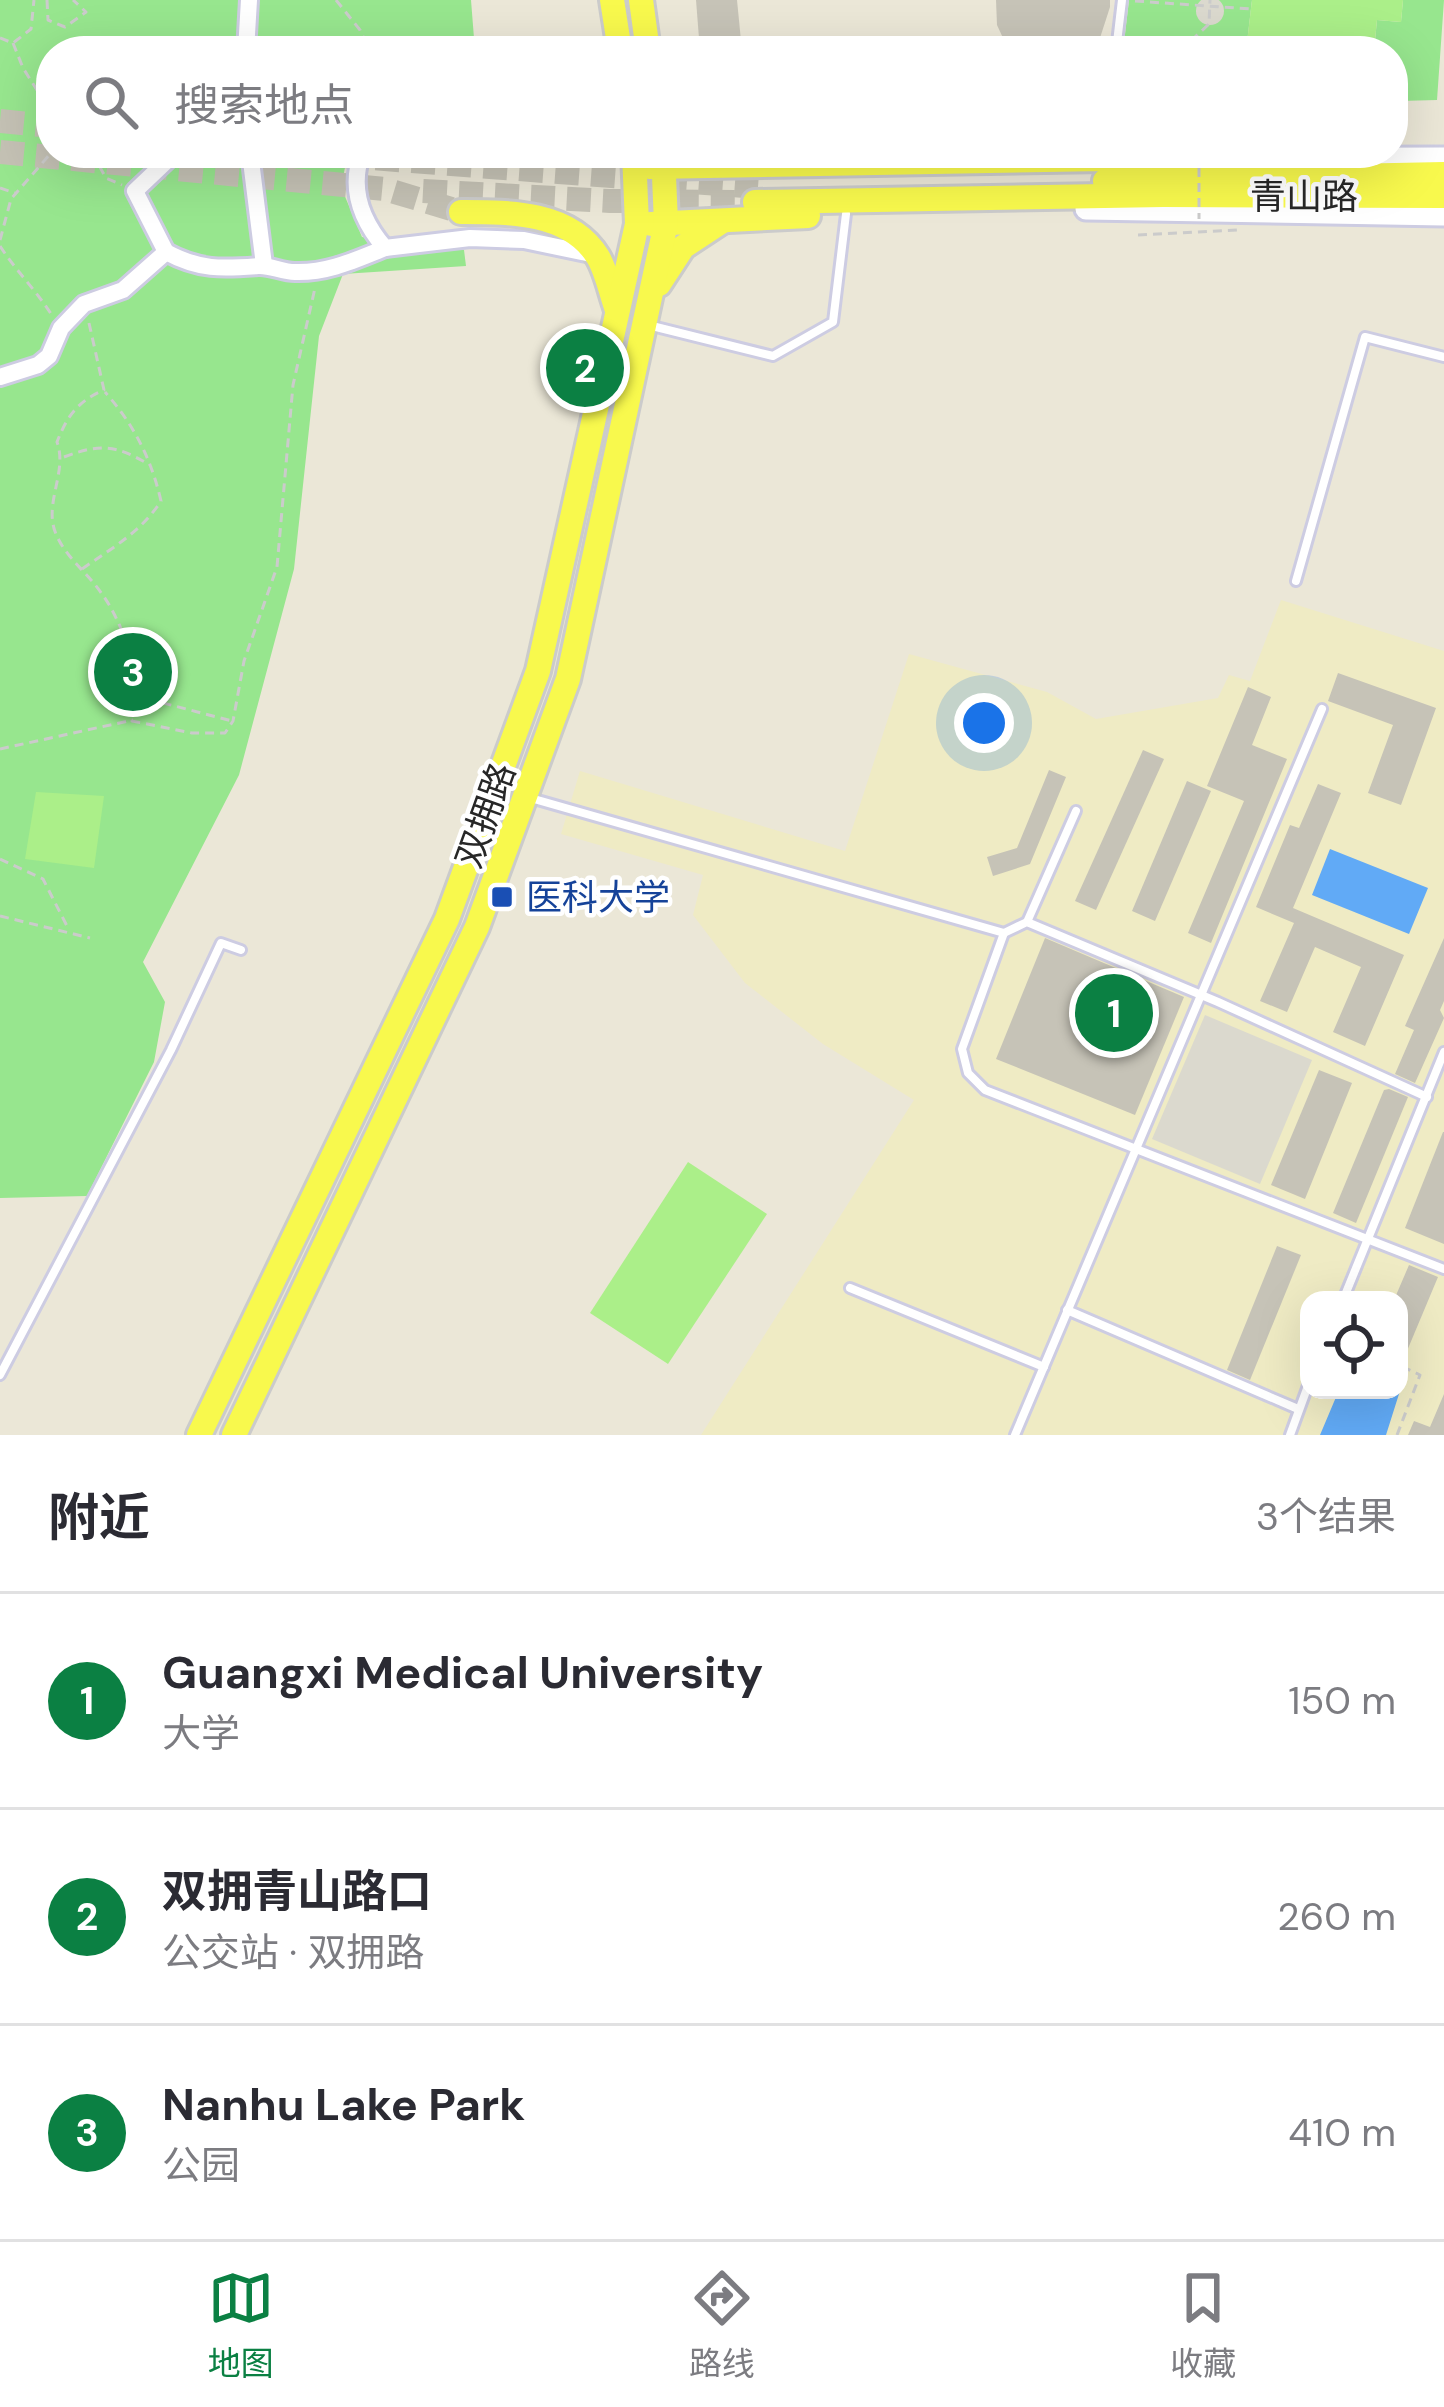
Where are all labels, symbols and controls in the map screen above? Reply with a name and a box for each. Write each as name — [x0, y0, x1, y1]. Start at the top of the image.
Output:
search box — [36, 36, 1408, 168]
icon: search — [78, 69, 144, 135]
text: 搜索地点 — [174, 76, 354, 135]
street label: 青山路 — [1250, 173, 1358, 220]
pin: 2 — [546, 323, 624, 413]
pin: 3 — [94, 627, 172, 717]
your location — [954, 693, 1014, 753]
street label: 双拥路 — [445, 756, 526, 874]
place label: 医科大学 — [526, 874, 670, 921]
marker: 医科大学 — [489, 884, 515, 910]
pin: 1 — [1075, 968, 1153, 1058]
map controls — [1300, 1291, 1408, 1399]
button: locate — [1300, 1291, 1408, 1399]
text: 附近 — [48, 1484, 150, 1551]
text: 3个结果 — [1256, 1491, 1396, 1542]
text: Guangxi Medical University — [162, 1643, 763, 1702]
text: 1 — [80, 1675, 94, 1726]
text: 150 m — [1288, 1675, 1396, 1726]
text: 大学 — [162, 1708, 240, 1759]
text: 双拥青山路口 — [162, 1862, 432, 1921]
text: 2 — [76, 1891, 98, 1942]
text: 260 m — [1277, 1891, 1396, 1942]
text: 公交站 · 双拥路 — [162, 1927, 424, 1978]
text: Nanhu Lake Park — [162, 2075, 525, 2134]
text: 3 — [75, 2107, 99, 2158]
text: 410 m — [1288, 2107, 1396, 2158]
text: 公园 — [162, 2140, 240, 2191]
tab: 地图 — [208, 2265, 274, 2385]
tab: 路线 — [689, 2265, 755, 2385]
tab: 收藏 — [1170, 2265, 1236, 2385]

